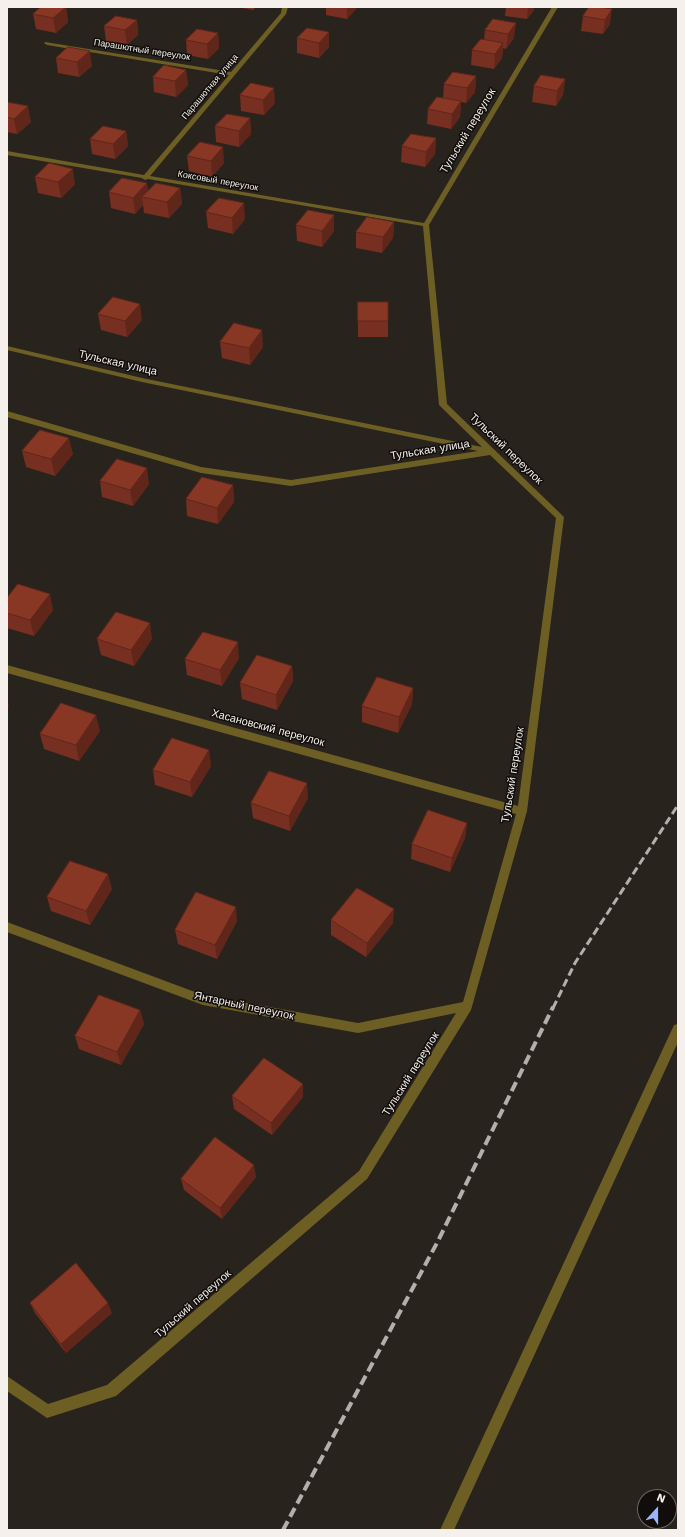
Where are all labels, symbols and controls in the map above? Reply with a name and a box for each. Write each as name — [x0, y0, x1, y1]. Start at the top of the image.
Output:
street label: Парашютный переулок — [93, 37, 191, 63]
street label: Парашютная улица — [179, 52, 241, 122]
street label: Тульский переулок — [437, 86, 499, 176]
street label: Коксовый переулок — [177, 169, 259, 193]
street label: Тульская улица — [77, 348, 159, 378]
street label: Тульский переулок — [467, 411, 545, 487]
street label: Тульская улица — [389, 437, 471, 463]
street label: Хасановский переулок — [210, 707, 326, 749]
street label: Тульский переулок — [499, 726, 527, 824]
street label: Янтарный переулок — [193, 989, 295, 1023]
street label: Тульский переулок — [380, 1029, 442, 1119]
street label: Тульский переулок — [152, 1267, 234, 1341]
north arrow — [637, 1489, 677, 1529]
text: N — [655, 1491, 667, 1506]

